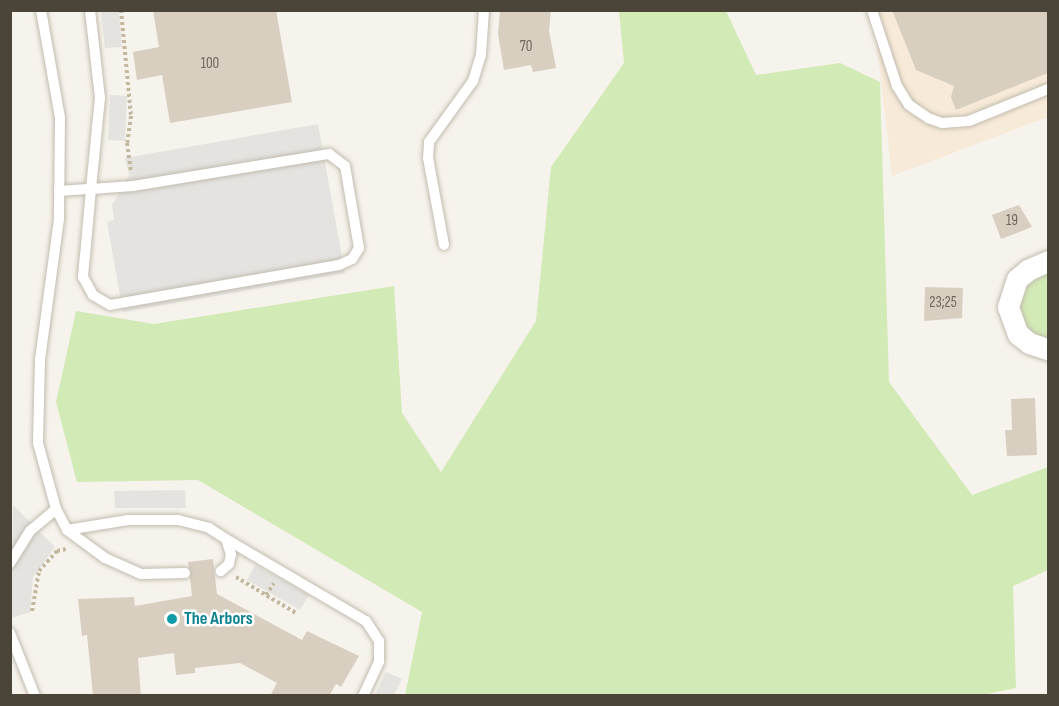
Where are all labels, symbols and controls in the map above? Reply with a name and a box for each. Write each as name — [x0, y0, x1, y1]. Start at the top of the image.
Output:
house number: 70 — [520, 38, 532, 56]
house number: 100 — [201, 55, 219, 73]
house number: 19 — [1006, 212, 1018, 230]
house number: 23;25 — [929, 294, 957, 312]
place label: The Arbors — [184, 608, 253, 630]
marker: The Arbors — [165, 612, 179, 626]

